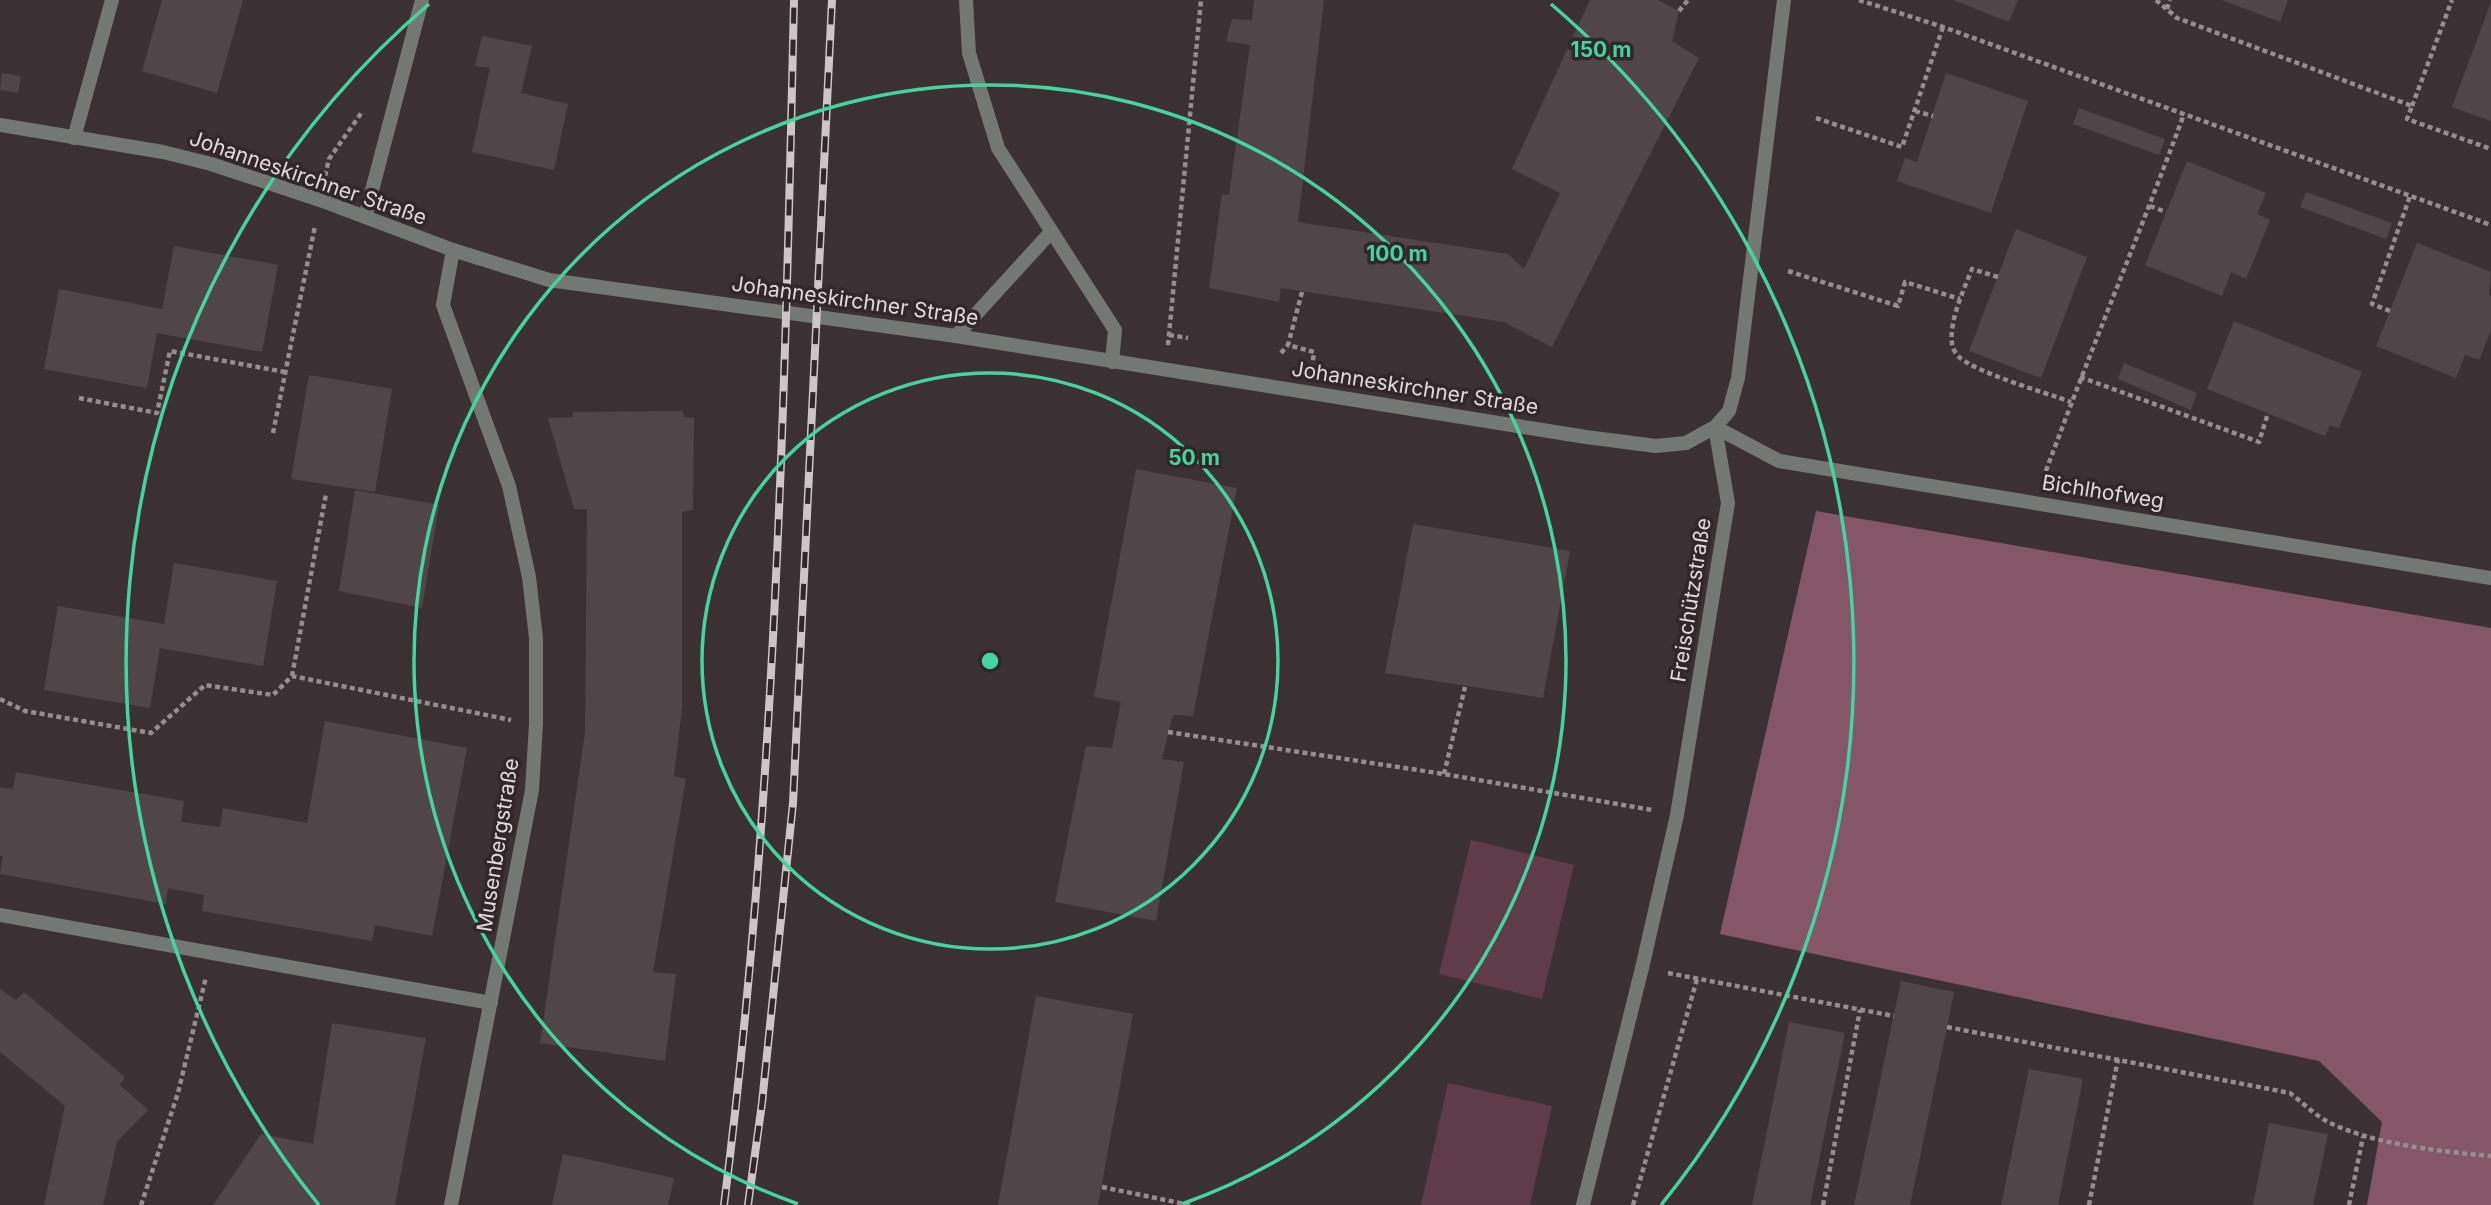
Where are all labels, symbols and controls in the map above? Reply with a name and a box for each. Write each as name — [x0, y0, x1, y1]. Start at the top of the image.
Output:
text: 150 m — [1571, 37, 1631, 62]
street label: Johanneskirchner Straße — [186, 125, 430, 230]
text: 100 m — [1366, 241, 1428, 266]
street label: Johanneskirchner Straße — [730, 271, 980, 330]
street label: Johanneskirchner Straße — [1290, 356, 1540, 419]
text: 50 m — [1168, 445, 1220, 470]
street label: Bichlhofweg — [2040, 470, 2166, 514]
street label: Freischützstraße — [1665, 516, 1716, 684]
centre of rings — [978, 649, 1002, 673]
street label: Musenbergstraße — [471, 756, 524, 934]

